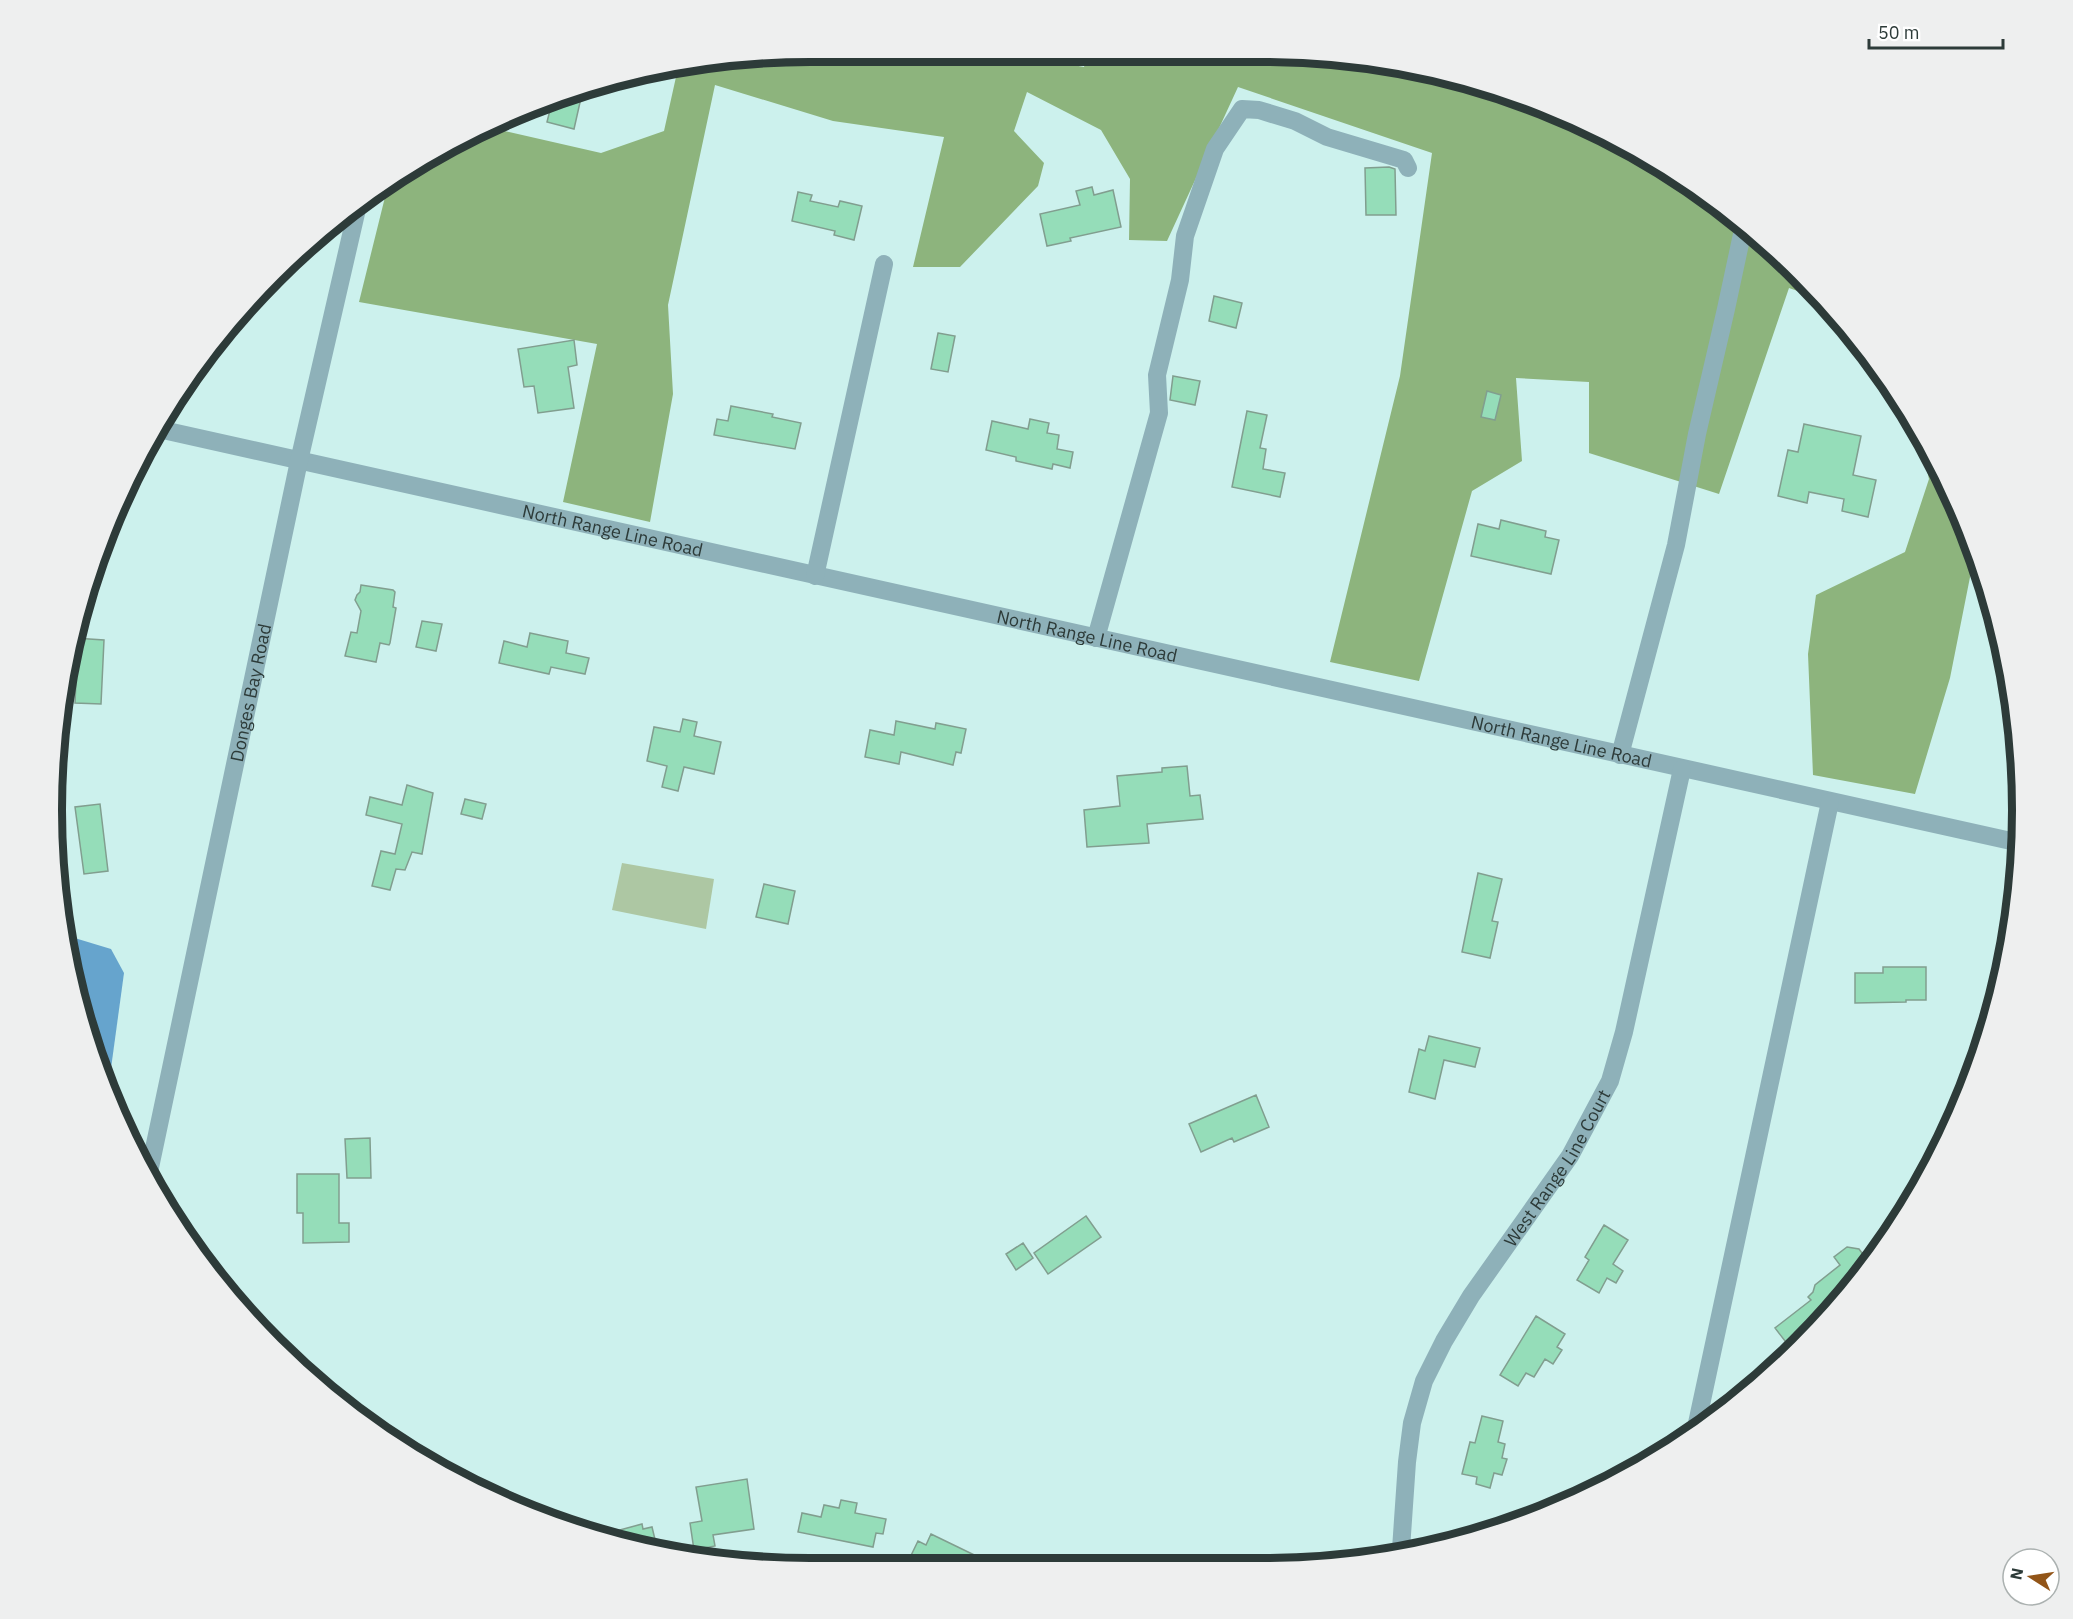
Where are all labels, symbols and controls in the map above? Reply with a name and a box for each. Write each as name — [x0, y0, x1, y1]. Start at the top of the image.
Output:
scale bar — [1869, 12, 2002, 50]
text: 50 m — [1878, 21, 1920, 44]
street label: North Range Line Road — [520, 499, 705, 561]
street label: North Range Line Road — [995, 604, 1180, 667]
street label: Donges Bay Road — [224, 621, 276, 764]
street label: North Range Line Road — [1469, 710, 1654, 772]
street label: West Range Line Court — [1498, 1085, 1615, 1251]
north arrow — [2001, 1547, 2061, 1607]
text: N — [2005, 1566, 2027, 1582]

